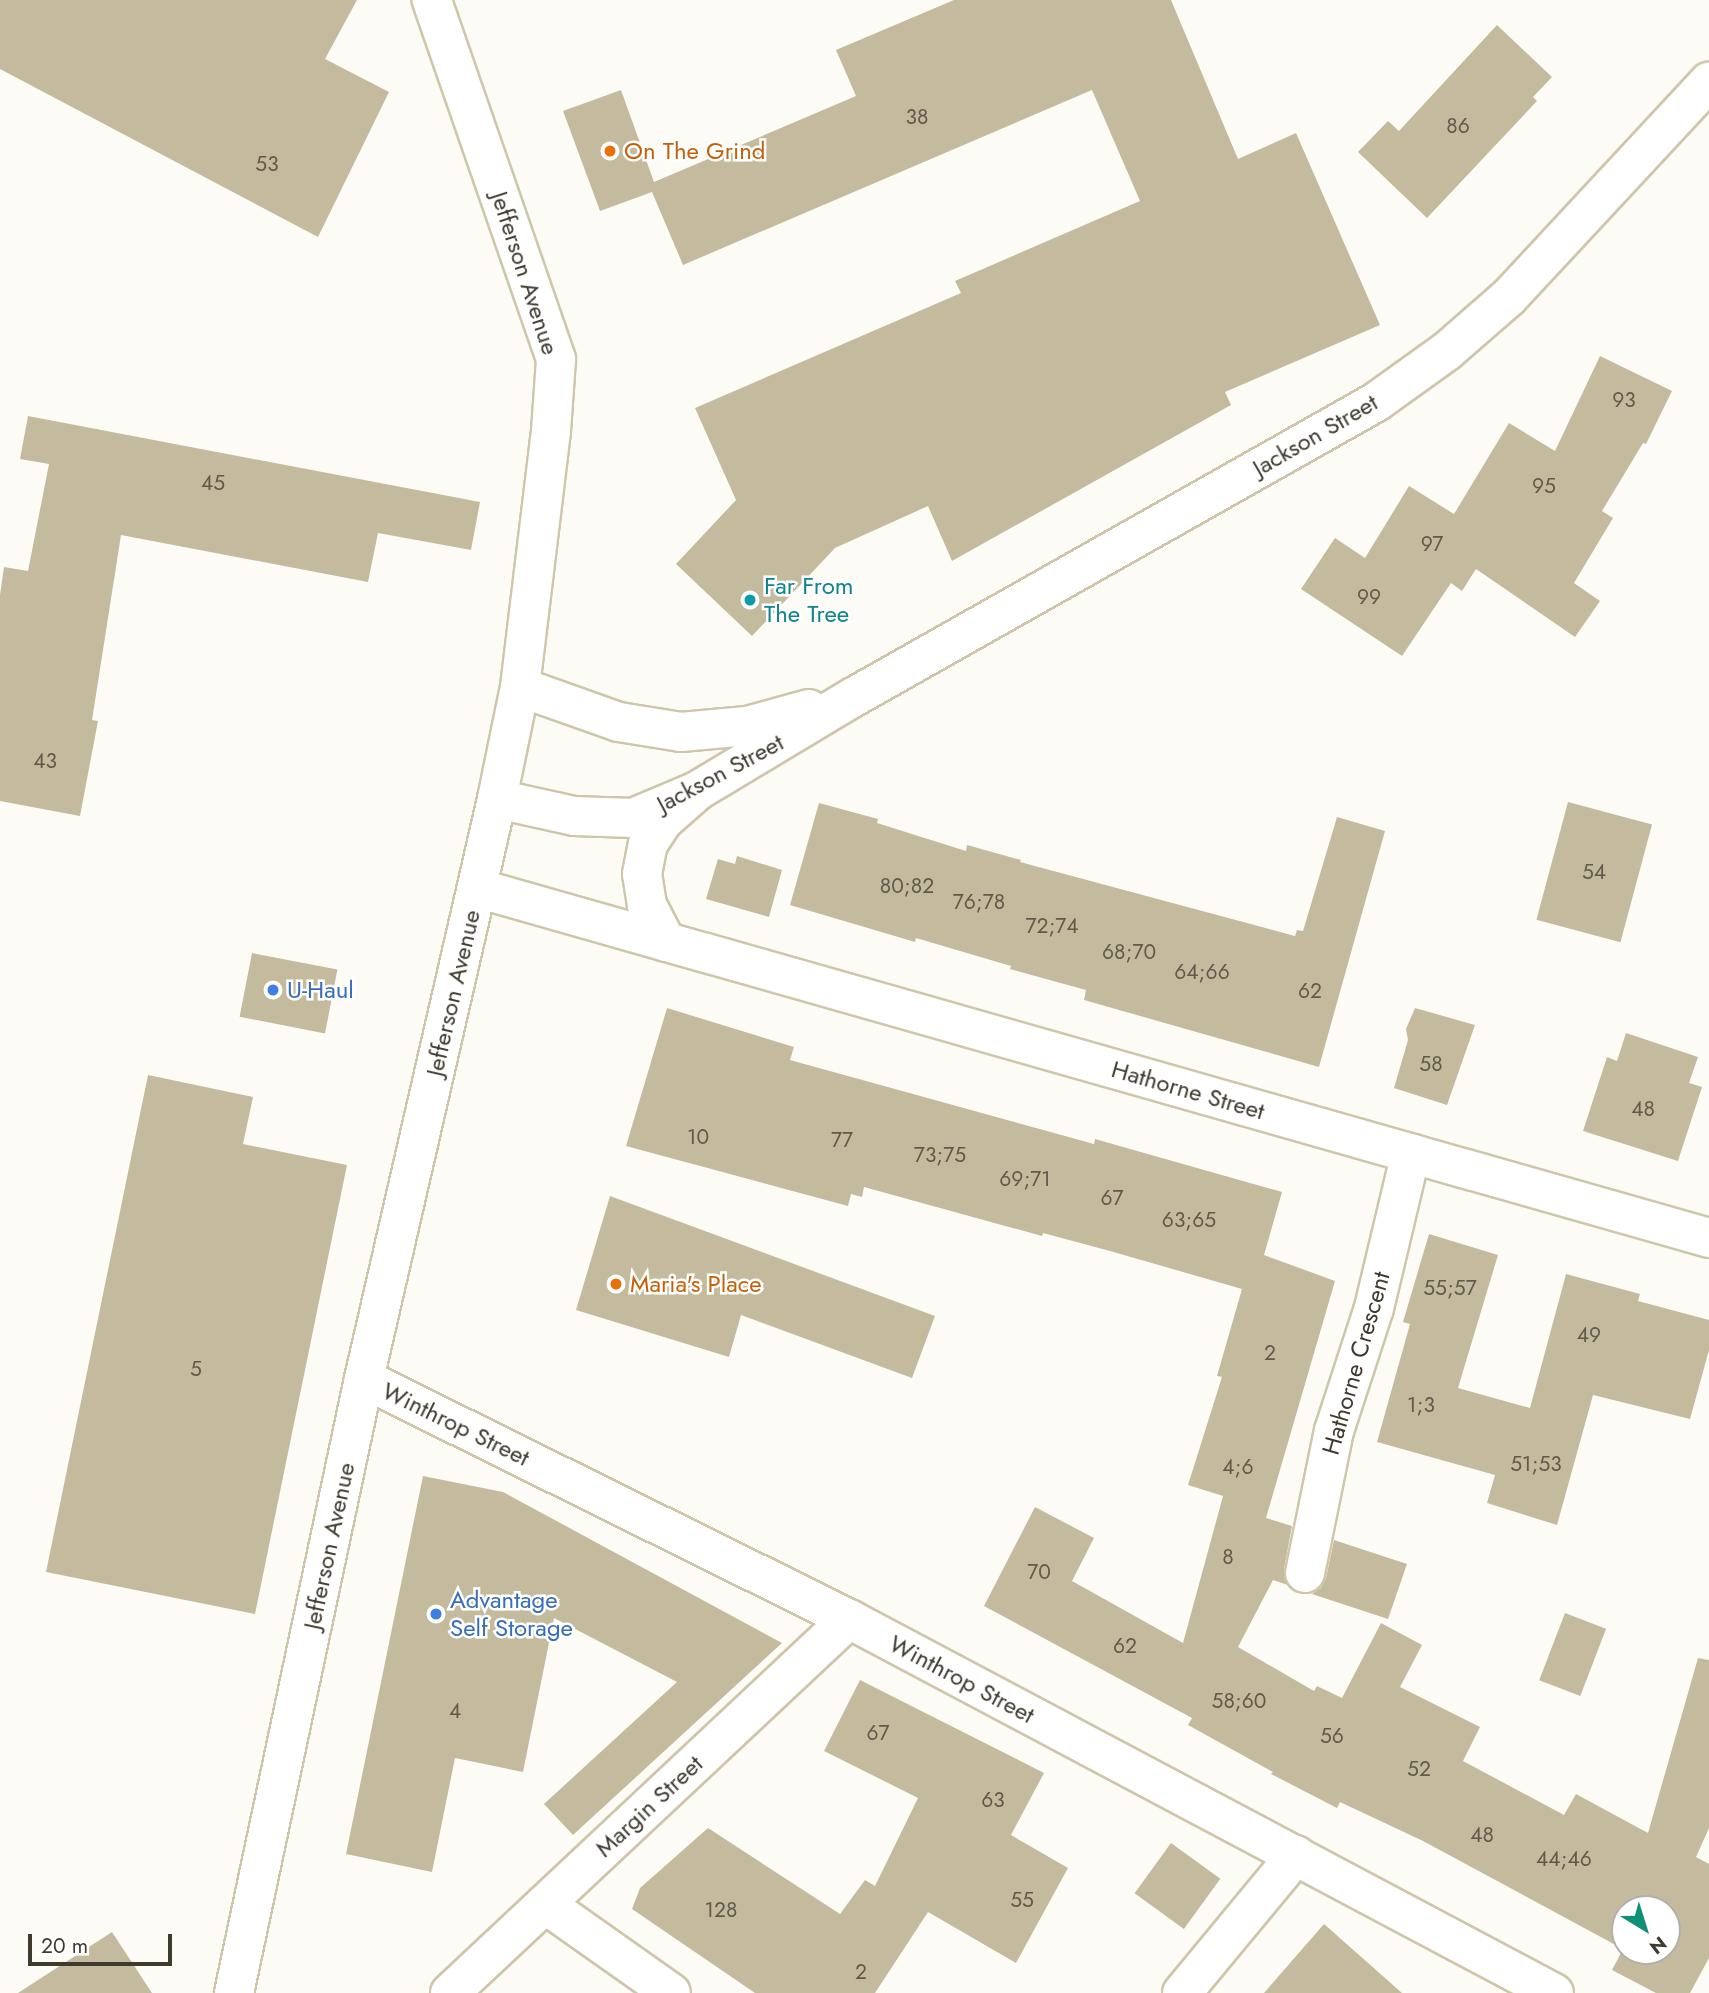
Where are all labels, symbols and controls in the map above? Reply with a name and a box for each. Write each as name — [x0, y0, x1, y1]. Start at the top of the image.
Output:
house number: 38 — [906, 104, 928, 130]
house number: 86 — [1446, 113, 1470, 139]
place label: On The Grind — [624, 137, 765, 165]
marker: On The Grind — [602, 143, 618, 159]
house number: 53 — [255, 151, 279, 177]
street label: Jefferson Avenue — [485, 188, 565, 358]
house number: 93 — [1612, 387, 1636, 413]
street label: Jackson Street — [1248, 388, 1382, 482]
house number: 45 — [201, 470, 225, 496]
house number: 95 — [1532, 473, 1556, 499]
house number: 97 — [1421, 531, 1443, 557]
place label: Far From The Tree — [764, 572, 853, 628]
house number: 99 — [1357, 584, 1381, 610]
marker: Far From The Tree — [742, 592, 758, 608]
street label: Jackson Street — [652, 728, 788, 818]
house number: 43 — [33, 748, 57, 774]
house number: 54 — [1582, 859, 1606, 885]
house number: 80;82 — [880, 873, 934, 899]
house number: 76;78 — [953, 889, 1005, 915]
street label: Jefferson Avenue — [420, 907, 486, 1079]
house number: 72;74 — [1025, 913, 1079, 939]
house number: 68;70 — [1102, 939, 1156, 965]
house number: 64;66 — [1174, 959, 1230, 985]
place label: U-Haul — [287, 976, 354, 1004]
house number: 62 — [1298, 978, 1322, 1004]
marker: U-Haul — [265, 982, 281, 998]
house number: 58 — [1419, 1051, 1443, 1077]
street label: Hathorne Street — [1108, 1054, 1268, 1126]
house number: 48 — [1631, 1096, 1655, 1122]
house number: 10 — [687, 1124, 709, 1150]
house number: 77 — [831, 1127, 853, 1153]
house number: 73;75 — [914, 1142, 966, 1168]
house number: 69;71 — [999, 1166, 1051, 1192]
house number: 67 — [1100, 1185, 1124, 1211]
house number: 63;65 — [1162, 1207, 1216, 1233]
street label: Hathorne Crescent — [1316, 1268, 1396, 1458]
place label: Maria's Place — [630, 1270, 762, 1298]
house number: 55;57 — [1423, 1275, 1477, 1301]
marker: Maria's Place — [608, 1276, 624, 1292]
house number: 49 — [1577, 1322, 1601, 1348]
house number: 2 — [1264, 1340, 1276, 1366]
house number: 5 — [190, 1356, 202, 1382]
street label: Winthrop Street — [378, 1376, 534, 1472]
house number: 1;3 — [1407, 1392, 1435, 1418]
house number: 51;53 — [1510, 1451, 1562, 1477]
house number: 4;6 — [1222, 1454, 1254, 1480]
street label: Jefferson Avenue — [297, 1460, 361, 1632]
house number: 8 — [1222, 1544, 1234, 1570]
house number: 70 — [1027, 1559, 1051, 1585]
place label: Advantage Self Storage — [450, 1586, 573, 1642]
marker: Advantage Self Storage — [428, 1606, 444, 1622]
street label: Winthrop Street — [885, 1629, 1039, 1729]
house number: 62 — [1113, 1633, 1137, 1659]
house number: 58;60 — [1212, 1688, 1266, 1714]
house number: 4 — [449, 1698, 461, 1724]
house number: 67 — [866, 1720, 890, 1746]
house number: 56 — [1320, 1723, 1344, 1749]
street label: Margin Street — [590, 1749, 708, 1863]
house number: 52 — [1407, 1756, 1431, 1782]
house number: 63 — [981, 1787, 1005, 1813]
house number: 48 — [1470, 1822, 1494, 1848]
house number: 44;46 — [1536, 1846, 1592, 1872]
house number: 55 — [1010, 1887, 1034, 1913]
north arrow — [1611, 1895, 1681, 1965]
house number: 128 — [705, 1897, 737, 1923]
scale bar — [32, 1920, 175, 1964]
text: N — [1644, 1930, 1672, 1961]
text: 20 m — [41, 1931, 88, 1961]
house number: 2 — [855, 1959, 867, 1985]

